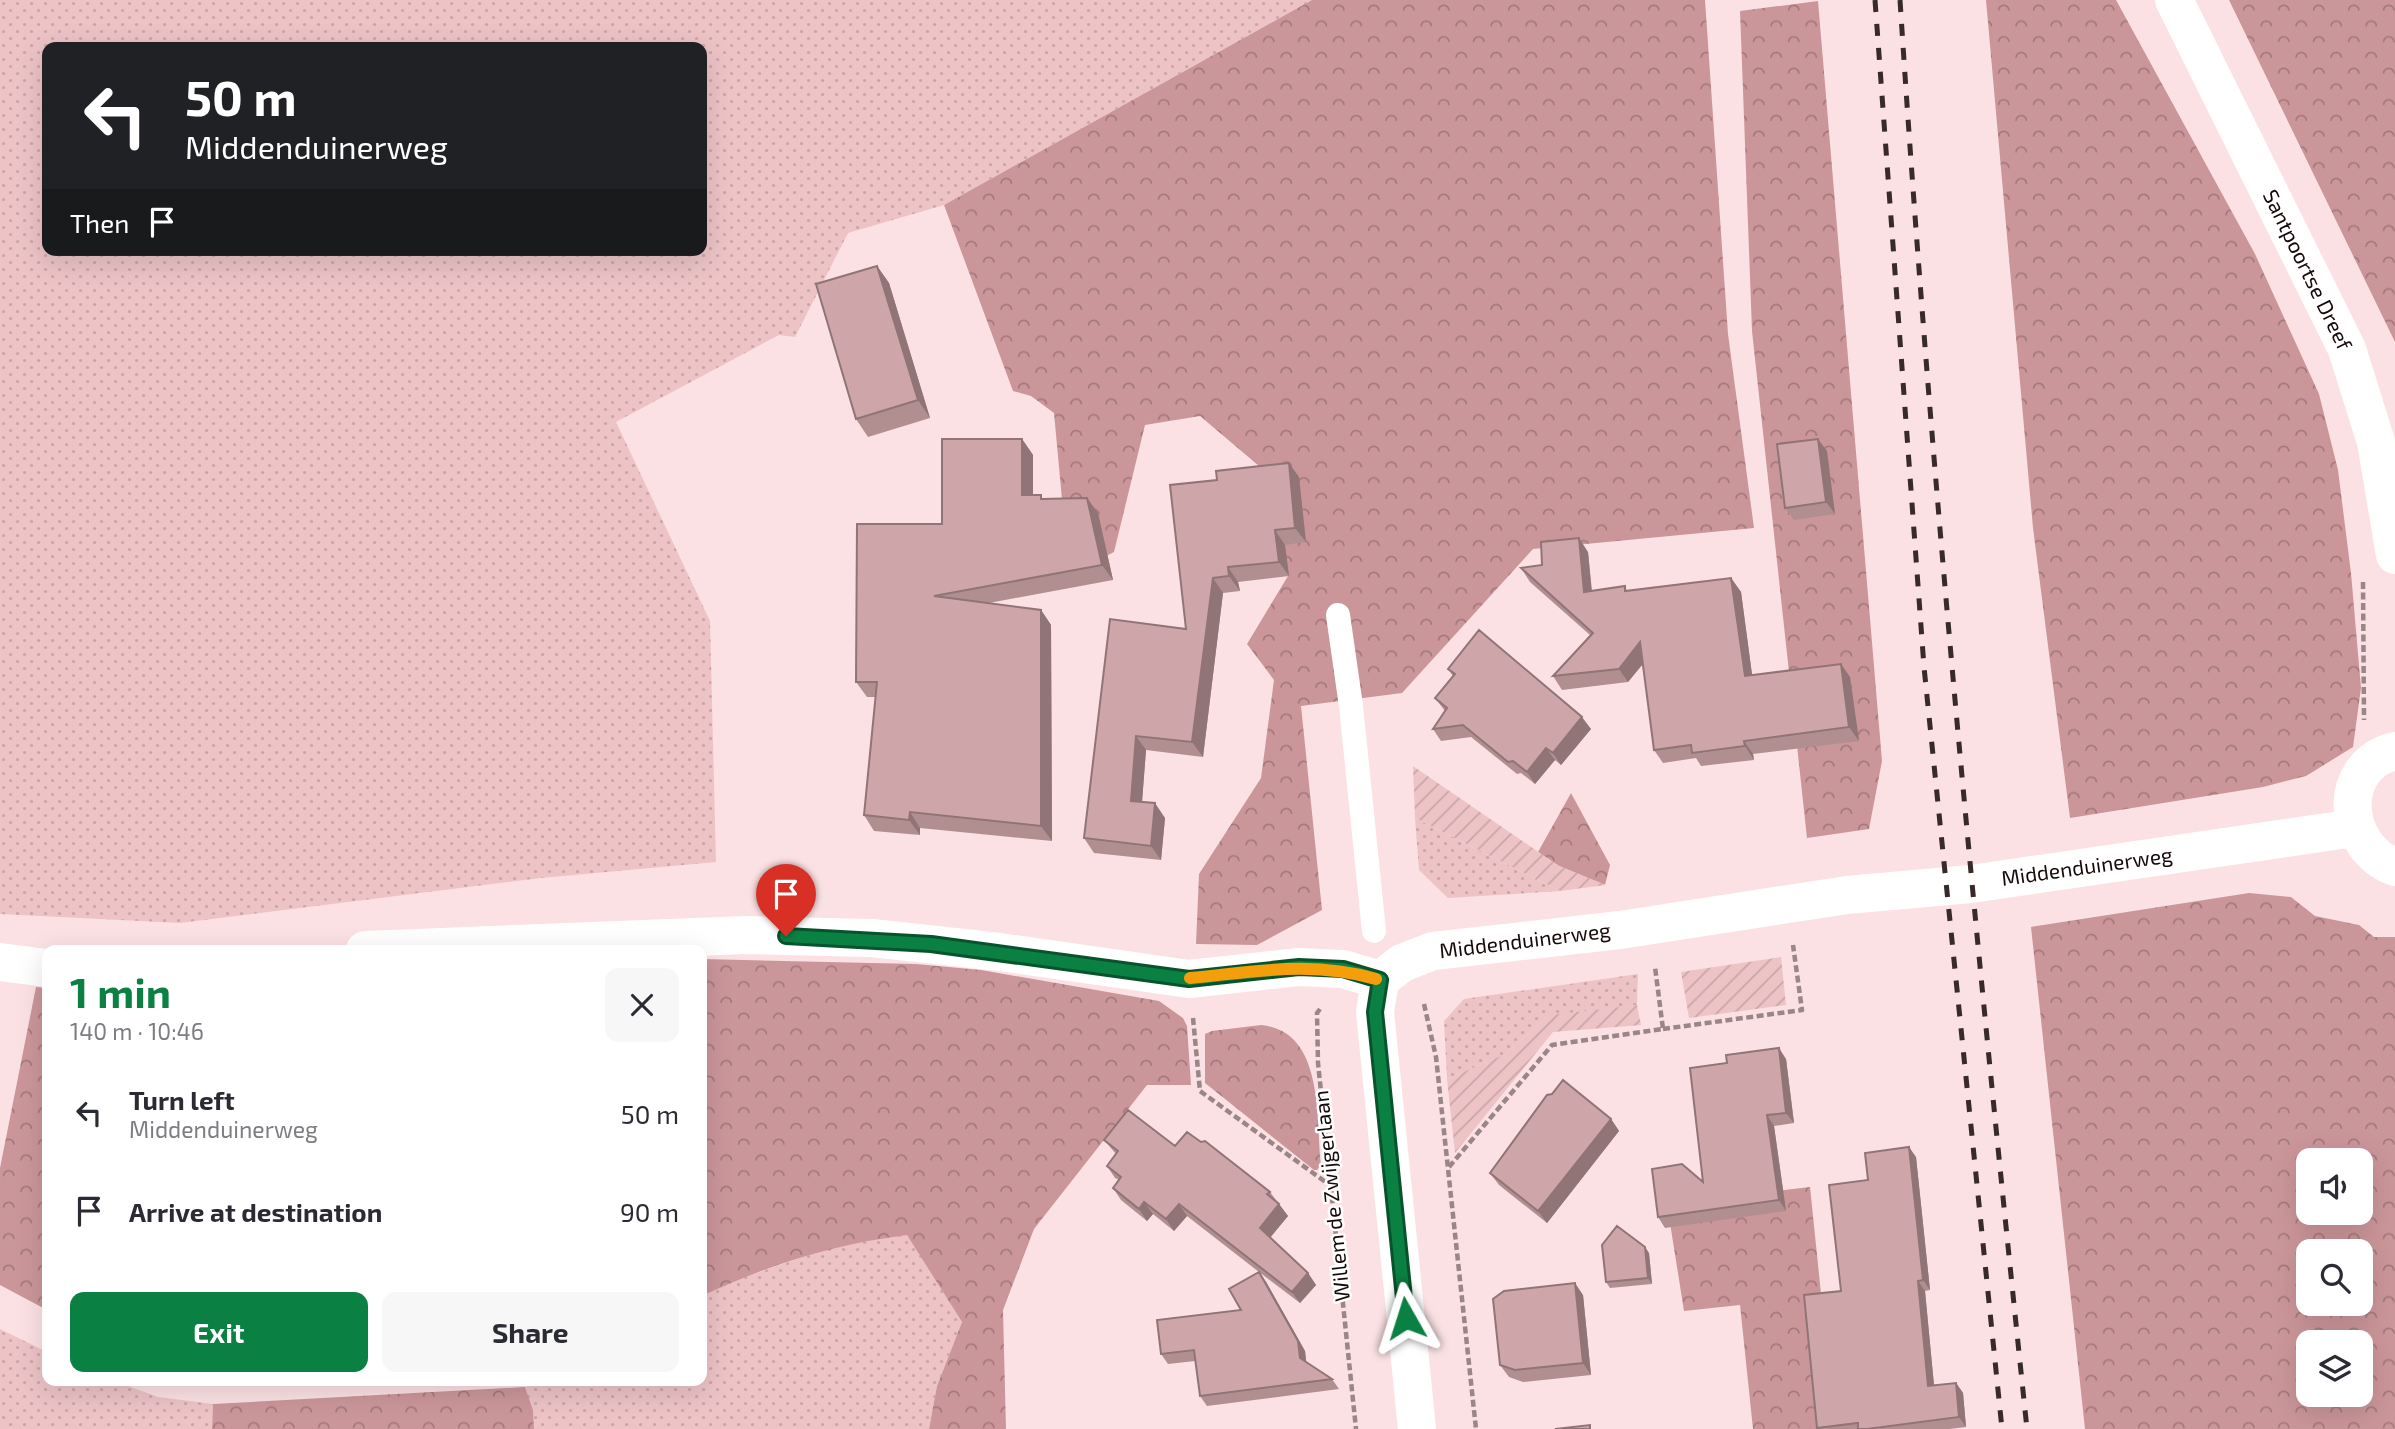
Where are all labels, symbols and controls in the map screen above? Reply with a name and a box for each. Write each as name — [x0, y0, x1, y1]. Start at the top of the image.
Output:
text: 50 m — [185, 67, 297, 126]
icon: left — [70, 70, 161, 161]
text: Middenduinerweg — [185, 127, 448, 165]
street label: Santpoortse Dreef — [2259, 185, 2358, 354]
icon: arrive — [143, 203, 181, 241]
text: Then — [70, 207, 129, 238]
street label: Middenduinerweg — [2000, 841, 2174, 890]
pin — [756, 864, 816, 936]
icon: arrive — [767, 875, 805, 913]
street label: Middenduinerweg — [1438, 917, 1612, 962]
text: 1 min — [70, 966, 171, 1016]
button: close — [605, 968, 679, 1042]
text: 140 m · 10:46 — [70, 1017, 204, 1045]
text: Turn left — [129, 1084, 235, 1115]
street label: Willem de Zwijgerlaan — [1307, 1089, 1355, 1303]
icon: left — [70, 1094, 108, 1132]
text: 50 m — [621, 1098, 679, 1129]
text: Middenduinerweg — [129, 1115, 318, 1143]
map controls — [2296, 1148, 2373, 1407]
button: sound — [2296, 1148, 2373, 1225]
icon: arrive — [70, 1192, 108, 1230]
text: Arrive at destination — [129, 1196, 382, 1227]
text: 90 m — [620, 1196, 679, 1227]
button: search — [2296, 1239, 2373, 1316]
position arrow — [1369, 1281, 1443, 1355]
button: Exit — [70, 1292, 368, 1372]
button: Share — [382, 1292, 679, 1372]
button: layers — [2296, 1330, 2373, 1407]

